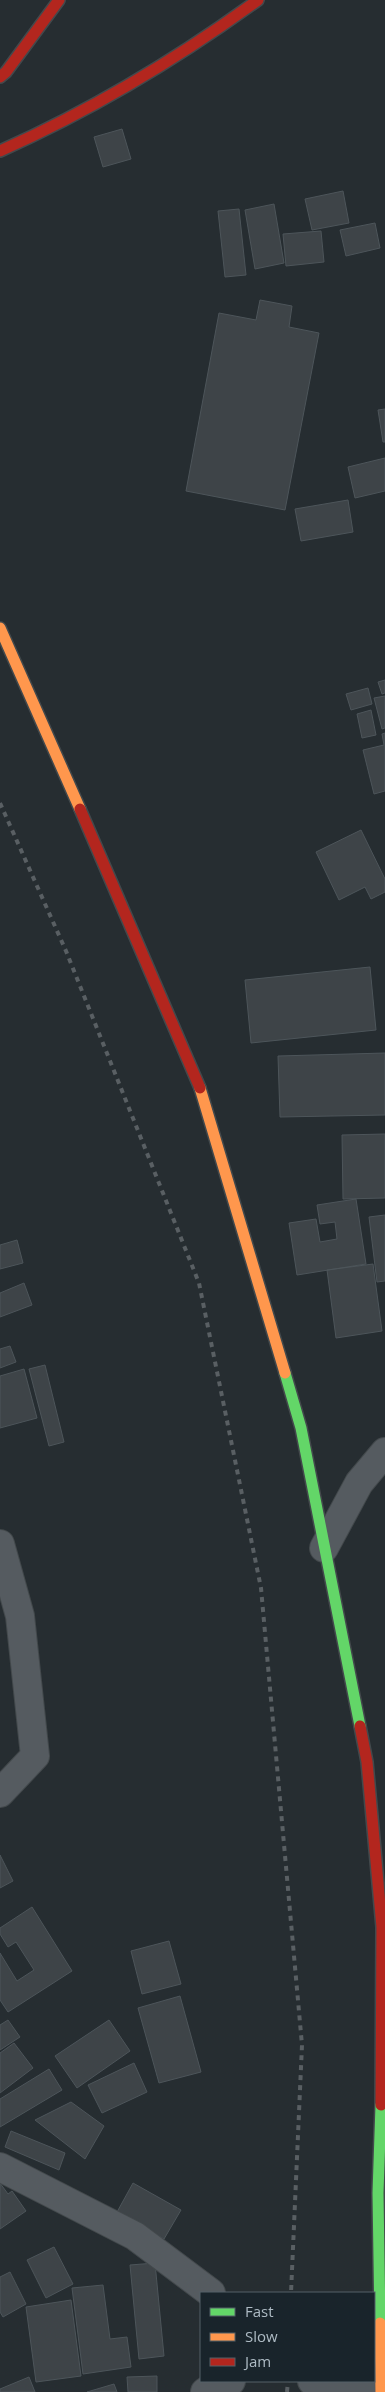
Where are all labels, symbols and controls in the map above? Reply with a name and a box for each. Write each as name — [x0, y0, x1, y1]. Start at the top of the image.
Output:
legend — [200, 2292, 375, 2382]
text: Fast — [245, 2301, 274, 2321]
text: Slow — [245, 2326, 278, 2346]
text: Jam — [243, 2351, 271, 2371]

